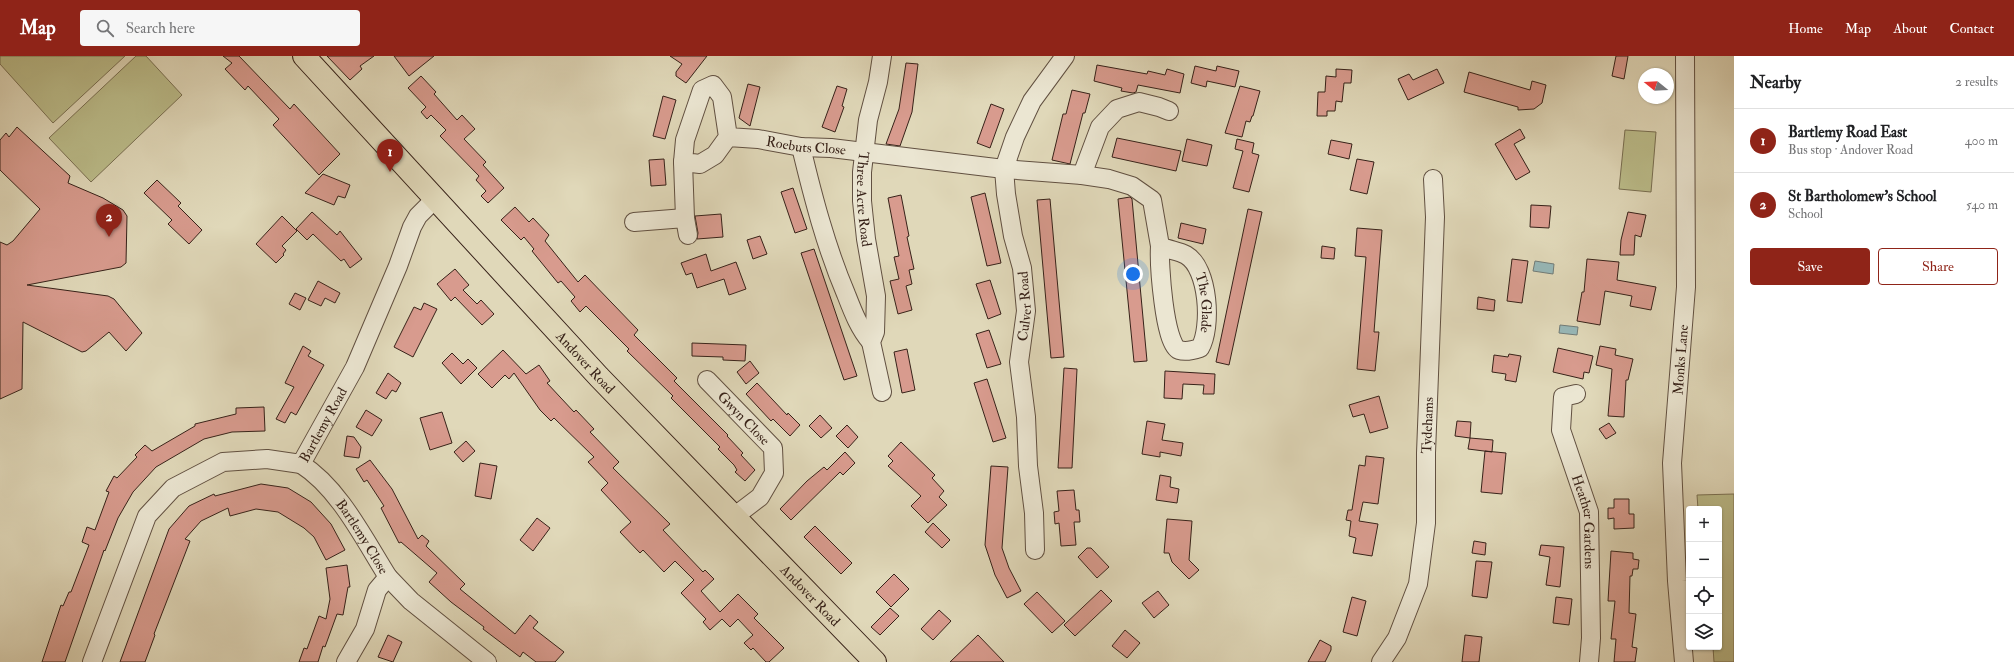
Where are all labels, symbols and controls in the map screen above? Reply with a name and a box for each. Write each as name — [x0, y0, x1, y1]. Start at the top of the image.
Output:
search box — [80, 10, 360, 46]
text: Map — [20, 16, 56, 40]
icon: search — [94, 17, 116, 39]
text: Search here — [126, 19, 195, 38]
text: Home — [1788, 20, 1823, 37]
text: Map — [1845, 20, 1871, 37]
text: About — [1893, 20, 1927, 37]
text: Contact — [1949, 20, 1994, 37]
north arrow — [1638, 68, 1674, 104]
text: Nearby — [1750, 72, 1801, 93]
text: 2 results — [1955, 74, 1998, 90]
text: Bartlemy Road East — [1788, 123, 1907, 142]
street label: Roebuts Close — [765, 133, 847, 159]
text: 1 — [1761, 133, 1765, 149]
text: 400 m — [1965, 133, 1998, 149]
pin: 1 — [377, 139, 403, 172]
text: Bus stop · Andover Road — [1788, 142, 1913, 158]
street label: Three Acre Road — [853, 150, 875, 248]
text: St Bartholomew's School — [1788, 187, 1937, 206]
text: 2 — [1760, 197, 1766, 213]
text: 540 m — [1966, 197, 1998, 213]
pin: 2 — [96, 204, 122, 237]
text: School — [1788, 206, 1823, 222]
button: Save — [1750, 248, 1870, 285]
button: Share — [1878, 248, 1998, 285]
your location — [1123, 264, 1143, 284]
street label: Culver Road — [1014, 270, 1035, 342]
street label: The Glade — [1192, 270, 1215, 334]
street label: Monks Lane — [1669, 324, 1692, 396]
street label: Andover Road — [552, 327, 618, 397]
street label: Bartlemy Road — [296, 384, 351, 465]
street label: Gwyn Close — [714, 388, 773, 449]
street label: Tydehams — [1418, 397, 1437, 454]
street label: Heather Gardens — [1568, 472, 1598, 569]
street label: Bartlemy Close — [332, 496, 392, 577]
map controls — [1686, 506, 1722, 650]
button: + — [1686, 506, 1722, 542]
button: − — [1686, 542, 1722, 578]
street label: Andover Road — [776, 561, 844, 630]
button: locate — [1686, 578, 1722, 614]
button: layers — [1686, 614, 1722, 650]

